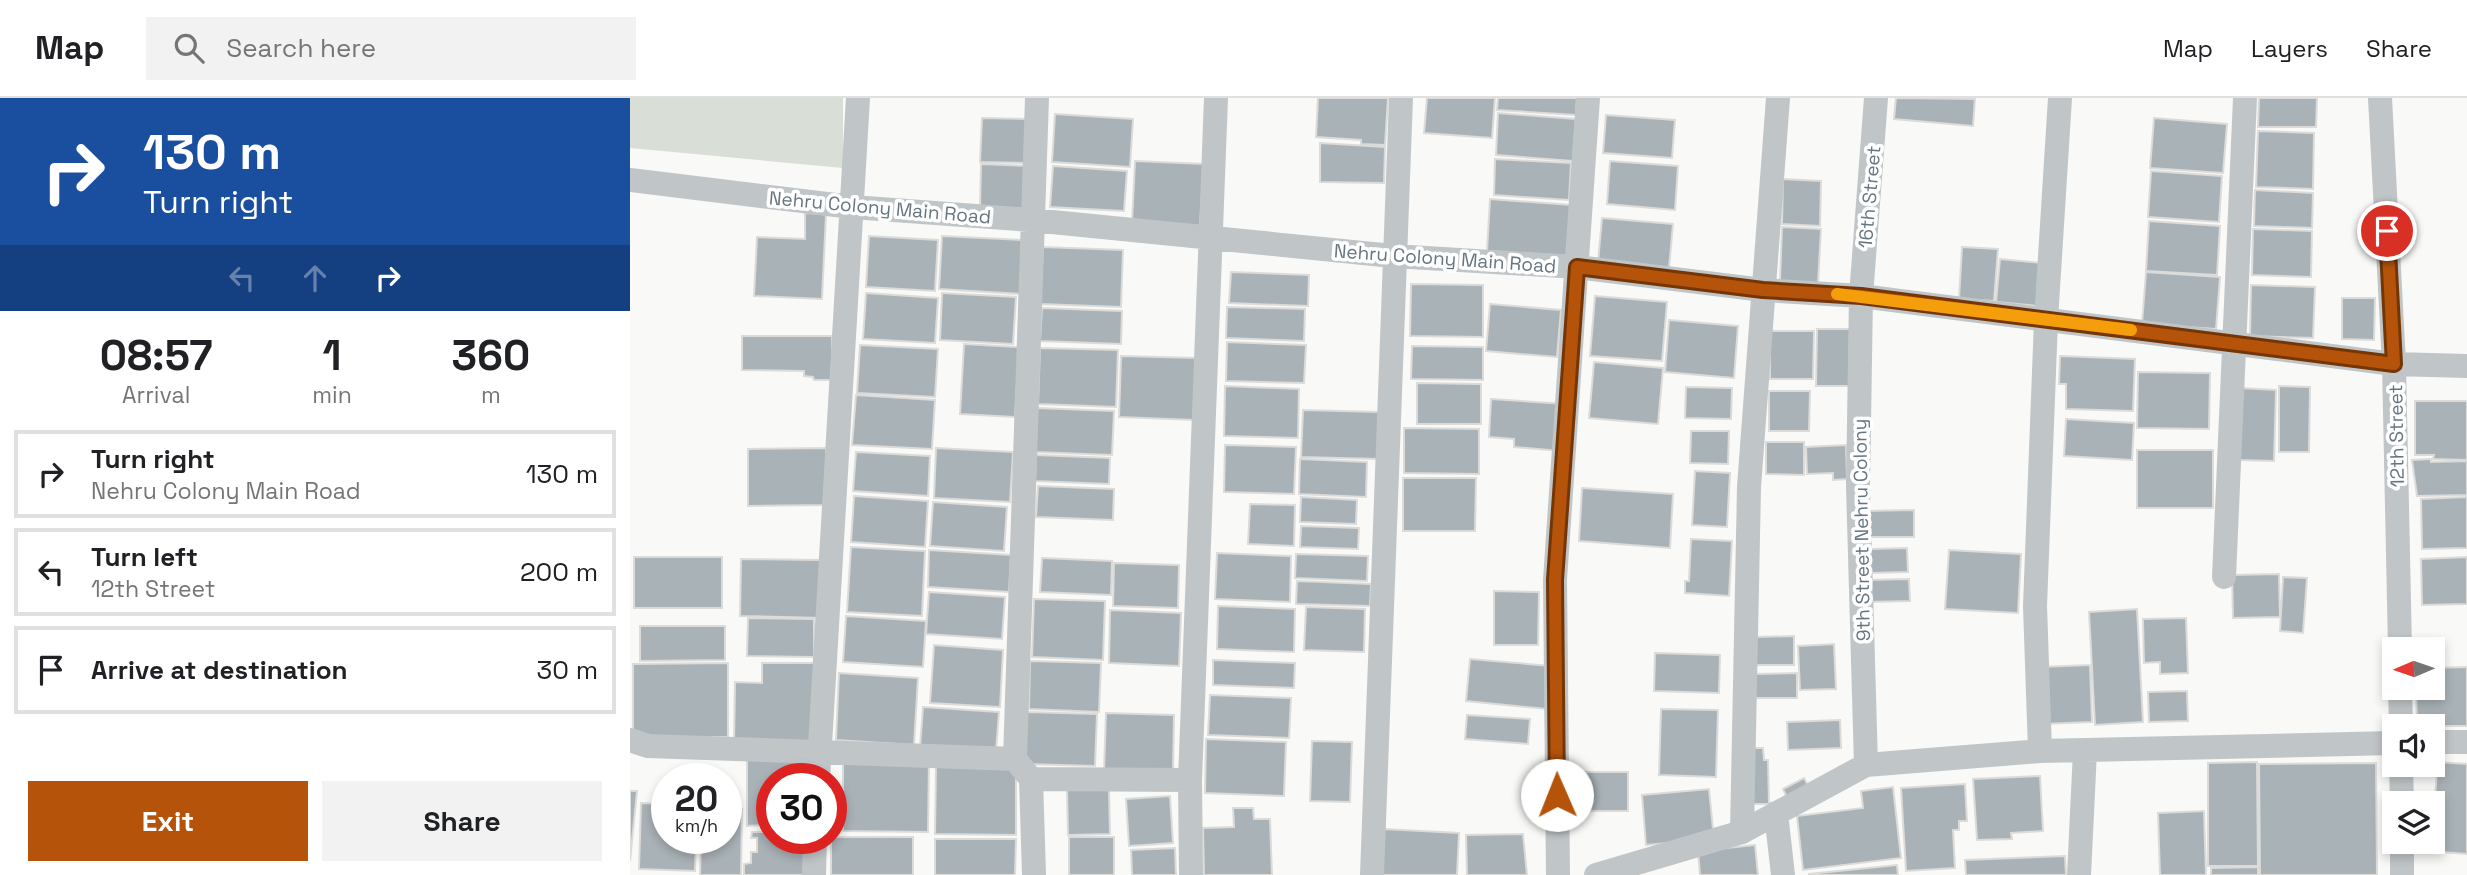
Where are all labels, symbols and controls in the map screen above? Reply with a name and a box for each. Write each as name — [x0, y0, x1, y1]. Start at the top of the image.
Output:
search box — [146, 17, 636, 80]
text: Map — [35, 27, 104, 69]
icon: search — [170, 29, 208, 67]
text: Search here — [226, 31, 376, 65]
text: Map — [2163, 33, 2213, 64]
text: Layers — [2251, 33, 2328, 64]
text: Share — [2366, 33, 2432, 64]
text: 130 m — [143, 121, 281, 183]
icon: right — [28, 126, 119, 217]
street label: 16th Street — [1853, 145, 1886, 249]
text: Turn right — [143, 182, 293, 222]
street label: Nehru Colony Main Road — [768, 185, 992, 230]
pin — [2357, 201, 2417, 261]
icon: arrive — [2368, 212, 2406, 250]
street label: Nehru Colony Main Road — [1333, 238, 1557, 279]
icon: left — [223, 259, 261, 297]
icon: ahead — [296, 259, 334, 297]
icon: right — [369, 259, 407, 297]
text: 08:57 — [100, 329, 213, 382]
text: 1 — [323, 329, 342, 382]
text: 360 — [452, 329, 530, 382]
text: Arrival — [122, 380, 190, 410]
text: min — [312, 380, 352, 410]
text: m — [481, 380, 501, 410]
street label: 12th Street — [2383, 384, 2410, 488]
street label: 9th Street Nehru Colony — [1847, 419, 1876, 641]
text: Turn right — [91, 442, 215, 476]
icon: right — [32, 455, 70, 493]
text: 130 m — [526, 457, 598, 491]
text: Nehru Colony Main Road — [91, 476, 361, 506]
text: Turn left — [91, 540, 198, 574]
icon: left — [32, 553, 70, 591]
text: 200 m — [520, 555, 598, 589]
text: 12th Street — [91, 574, 215, 604]
north arrow — [2382, 637, 2445, 700]
map controls — [2382, 637, 2445, 854]
icon: arrive — [32, 651, 70, 689]
text: Arrive at destination — [91, 653, 348, 687]
text: 30 m — [537, 653, 598, 687]
button: sound — [2382, 714, 2445, 777]
position arrow — [1520, 758, 1594, 832]
speed limit sign: 30 — [756, 763, 847, 854]
text: 20 — [675, 777, 718, 821]
button: Exit — [28, 781, 308, 861]
button: Share — [322, 781, 602, 861]
button: layers — [2382, 791, 2445, 854]
text: km/h — [675, 814, 718, 837]

